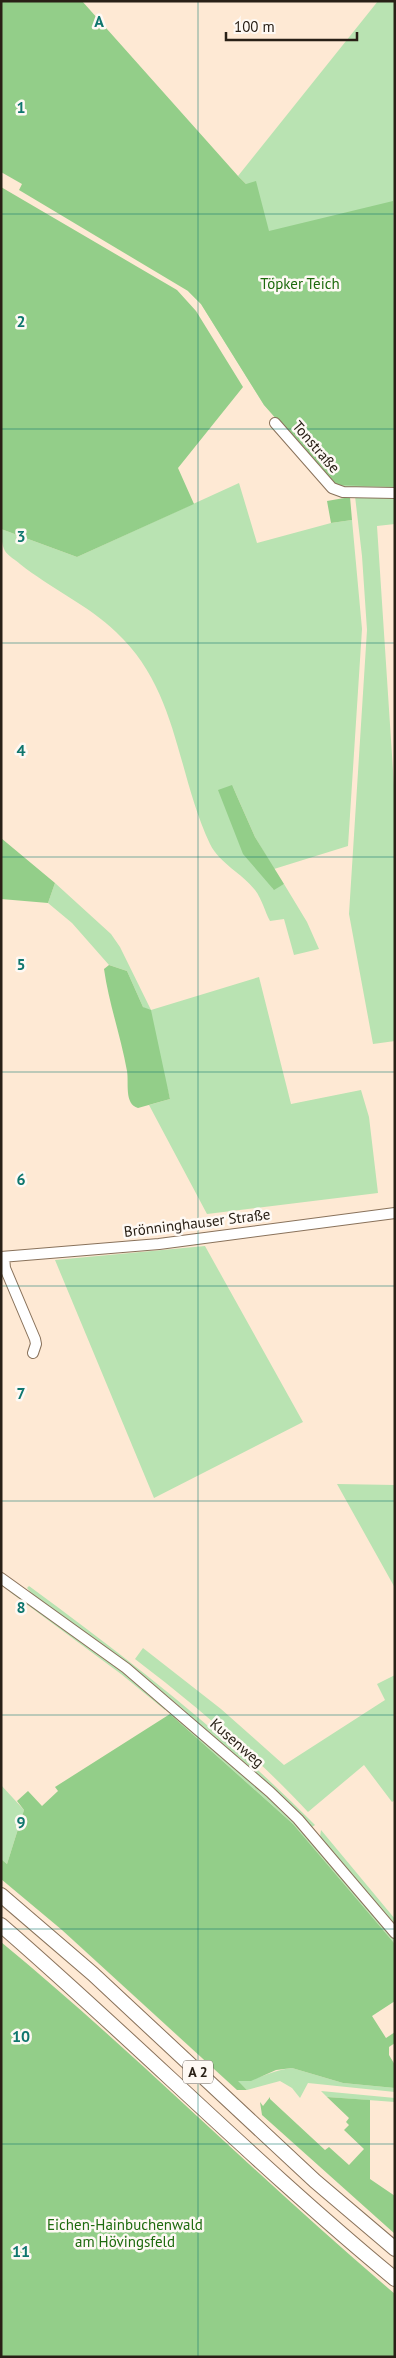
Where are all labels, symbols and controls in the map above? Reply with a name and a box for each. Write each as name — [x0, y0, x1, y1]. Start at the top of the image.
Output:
scale bar — [226, 10, 357, 42]
text: A — [94, 11, 104, 31]
text: 100 m — [234, 17, 275, 36]
text: 1 — [16, 97, 26, 117]
park label: Töpker Teich — [260, 274, 340, 293]
text: 2 — [16, 311, 26, 331]
street label: Tonstraße — [289, 417, 344, 477]
text: 3 — [16, 526, 26, 546]
text: 4 — [16, 740, 26, 760]
text: 5 — [16, 954, 26, 974]
text: 6 — [16, 1169, 26, 1189]
street label: Brönninghauser Straße — [123, 1204, 271, 1241]
text: 7 — [16, 1383, 26, 1403]
text: 8 — [16, 1597, 26, 1617]
street label: Kusenweg — [206, 1714, 268, 1771]
text: 9 — [16, 1812, 26, 1832]
text: 10 — [12, 2026, 30, 2046]
road number: A 2 — [183, 2060, 213, 2084]
park label: Eichen-Hainbuchenwald am Hövingsfeld — [47, 2215, 203, 2251]
text: 11 — [12, 2241, 30, 2261]

